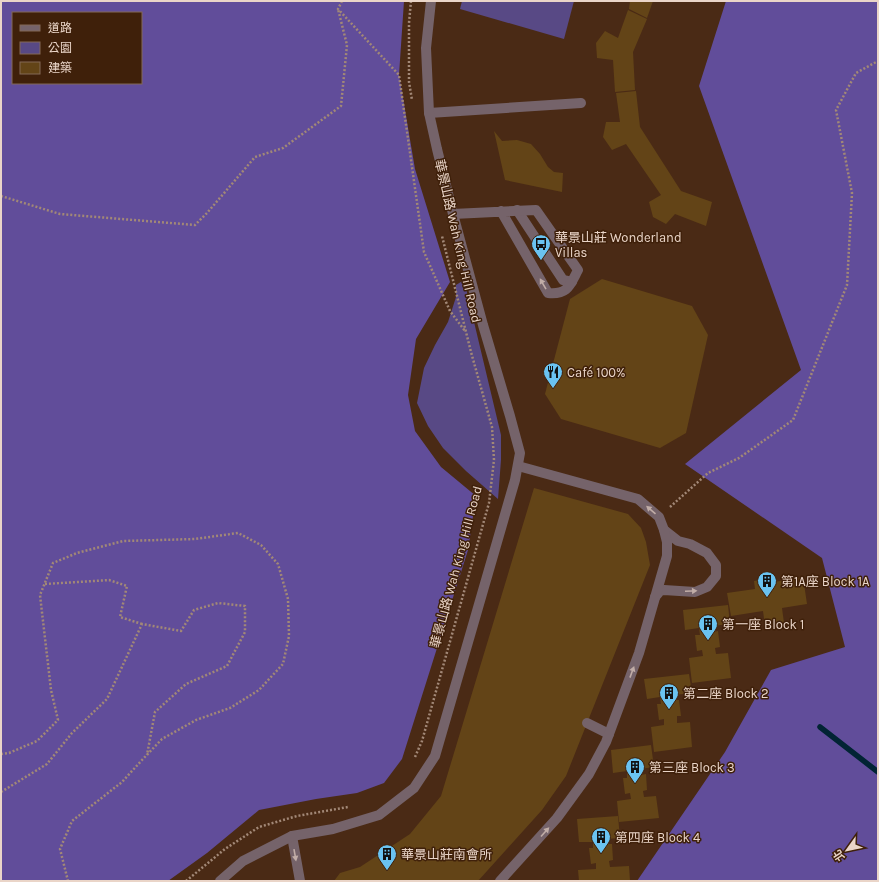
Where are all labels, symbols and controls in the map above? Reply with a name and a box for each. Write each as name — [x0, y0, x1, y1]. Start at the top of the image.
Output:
legend — [12, 12, 142, 84]
text: 道路 — [48, 21, 72, 35]
text: 公園 — [48, 41, 72, 55]
text: 建築 — [48, 61, 72, 75]
street label: 華景山路 Wah King Hill Road — [432, 158, 484, 324]
place label: 華景山莊 Wonderland Villas — [555, 230, 682, 260]
bus stop icon: 華景山莊 Wonderland Villas — [530, 233, 552, 261]
one-way arrow — [539, 278, 546, 290]
restaurant icon: Café 100% — [542, 361, 564, 389]
place label: Café 100% — [567, 365, 626, 380]
street label: 華景山路 Wah King Hill Road — [427, 484, 485, 650]
one-way arrow — [646, 506, 656, 515]
building icon: 第1A座 Block 1A — [756, 570, 778, 598]
place label: 第1A座 Block 1A — [781, 574, 870, 589]
one-way arrow — [685, 587, 697, 594]
building icon: 第一座 Block 1 — [697, 613, 719, 641]
place label: 第一座 Block 1 — [722, 617, 804, 632]
one-way arrow — [629, 666, 635, 678]
building icon: 第二座 Block 2 — [658, 682, 680, 710]
place label: 第二座 Block 2 — [683, 686, 769, 701]
building icon: 第三座 Block 3 — [624, 756, 646, 784]
place label: 第三座 Block 3 — [649, 760, 735, 775]
building icon: 第四座 Block 4 — [590, 826, 612, 854]
one-way arrow — [540, 827, 549, 836]
place label: 第四座 Block 4 — [615, 830, 700, 845]
north arrow — [827, 830, 867, 870]
building icon: 華景山莊南會所 — [376, 843, 398, 871]
place label: 華景山莊南會所 — [401, 847, 492, 862]
text: 北 — [831, 847, 847, 863]
one-way arrow — [293, 849, 299, 861]

